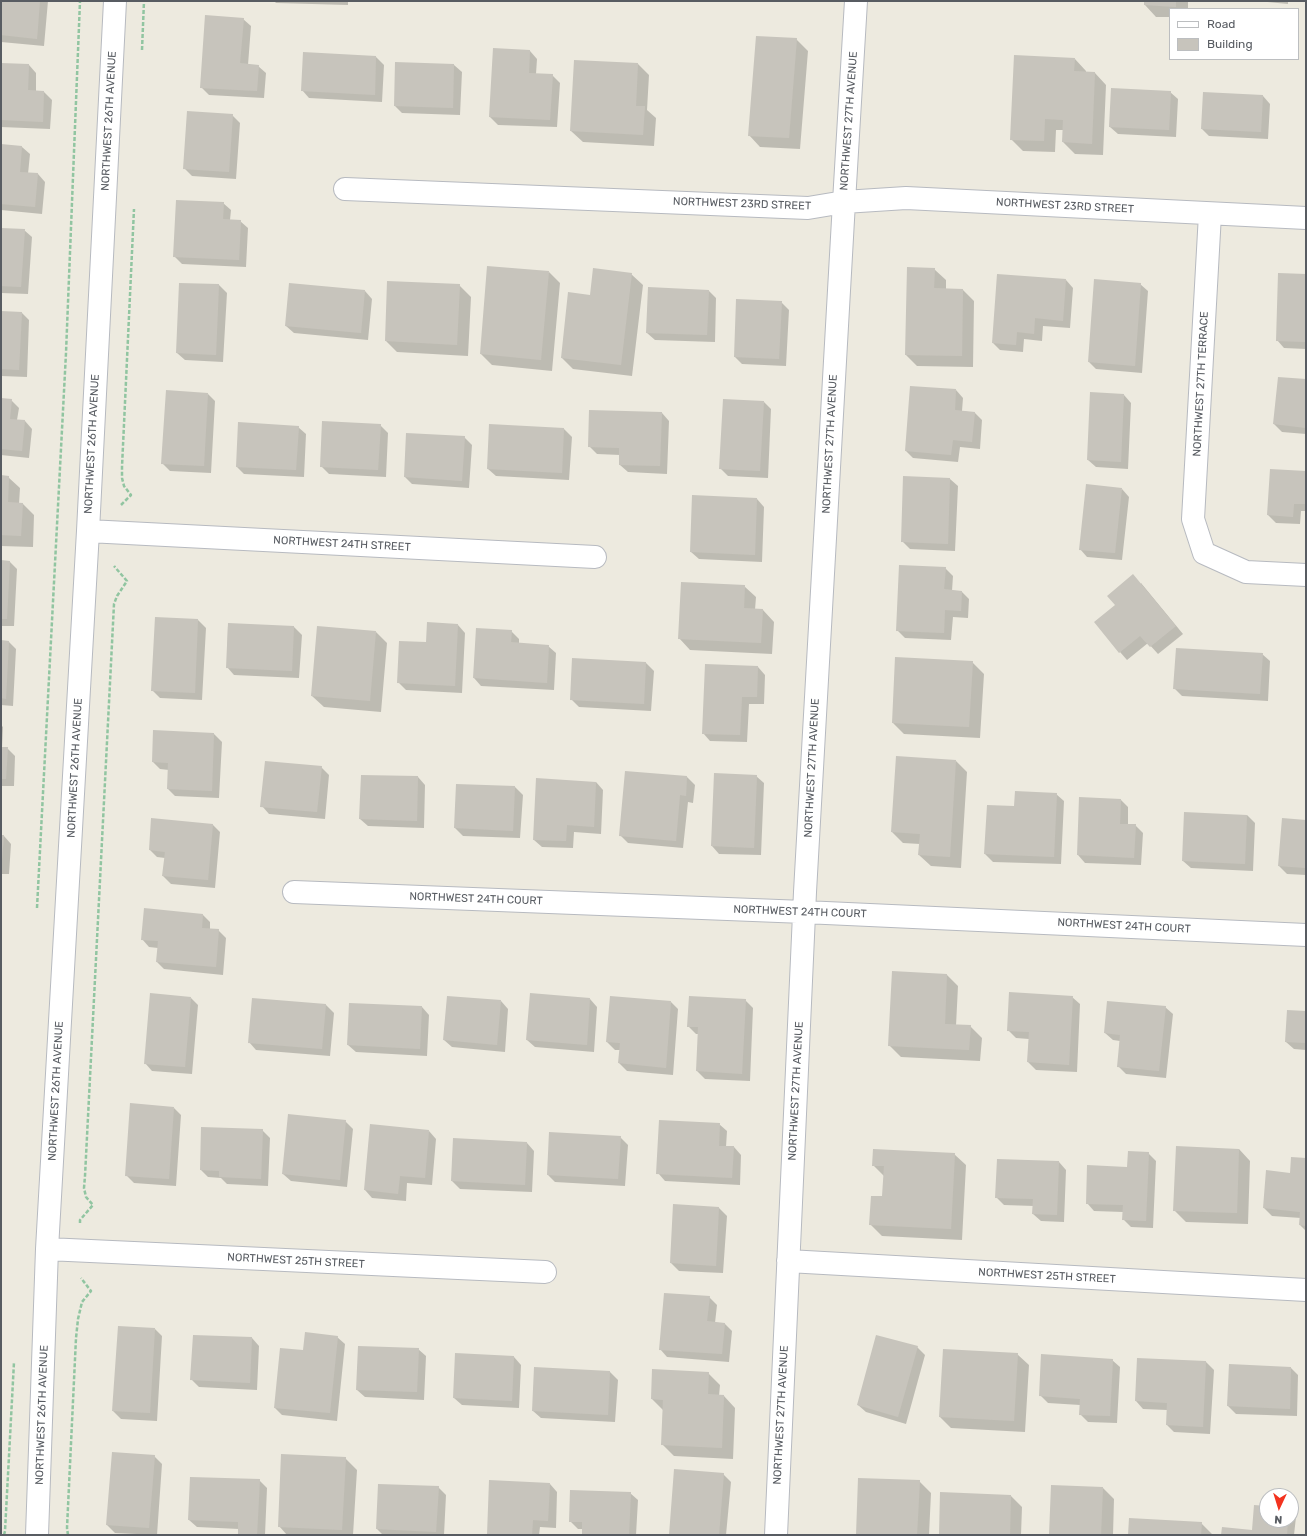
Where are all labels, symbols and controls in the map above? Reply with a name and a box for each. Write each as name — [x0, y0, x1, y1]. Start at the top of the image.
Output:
legend — [1169, 8, 1299, 60]
text: Road — [1207, 17, 1235, 31]
text: Building — [1207, 37, 1253, 51]
street label: NORTHWEST 26TH AVENUE — [99, 51, 119, 191]
street label: NORTHWEST 27TH AVENUE — [838, 51, 860, 191]
street label: NORTHWEST 23RD STREET — [673, 195, 811, 213]
street label: NORTHWEST 23RD STREET — [996, 196, 1134, 216]
street label: NORTHWEST 27TH TERRACE — [1191, 311, 1211, 457]
street label: NORTHWEST 26TH AVENUE — [82, 374, 102, 514]
street label: NORTHWEST 27TH AVENUE — [820, 374, 840, 514]
street label: NORTHWEST 24TH STREET — [273, 534, 411, 554]
street label: NORTHWEST 26TH AVENUE — [65, 698, 85, 838]
street label: NORTHWEST 27TH AVENUE — [802, 698, 822, 838]
street label: NORTHWEST 24TH COURT — [409, 890, 543, 908]
street label: NORTHWEST 24TH COURT — [733, 903, 867, 921]
street label: NORTHWEST 24TH COURT — [1057, 916, 1191, 936]
street label: NORTHWEST 26TH AVENUE — [46, 1021, 66, 1161]
street label: NORTHWEST 27TH AVENUE — [786, 1021, 806, 1161]
street label: NORTHWEST 25TH STREET — [227, 1251, 365, 1271]
street label: NORTHWEST 25TH STREET — [978, 1266, 1116, 1286]
street label: NORTHWEST 26TH AVENUE — [33, 1345, 51, 1485]
street label: NORTHWEST 27TH AVENUE — [771, 1345, 791, 1485]
north arrow — [1259, 1488, 1299, 1528]
text: N — [1274, 1513, 1283, 1526]

